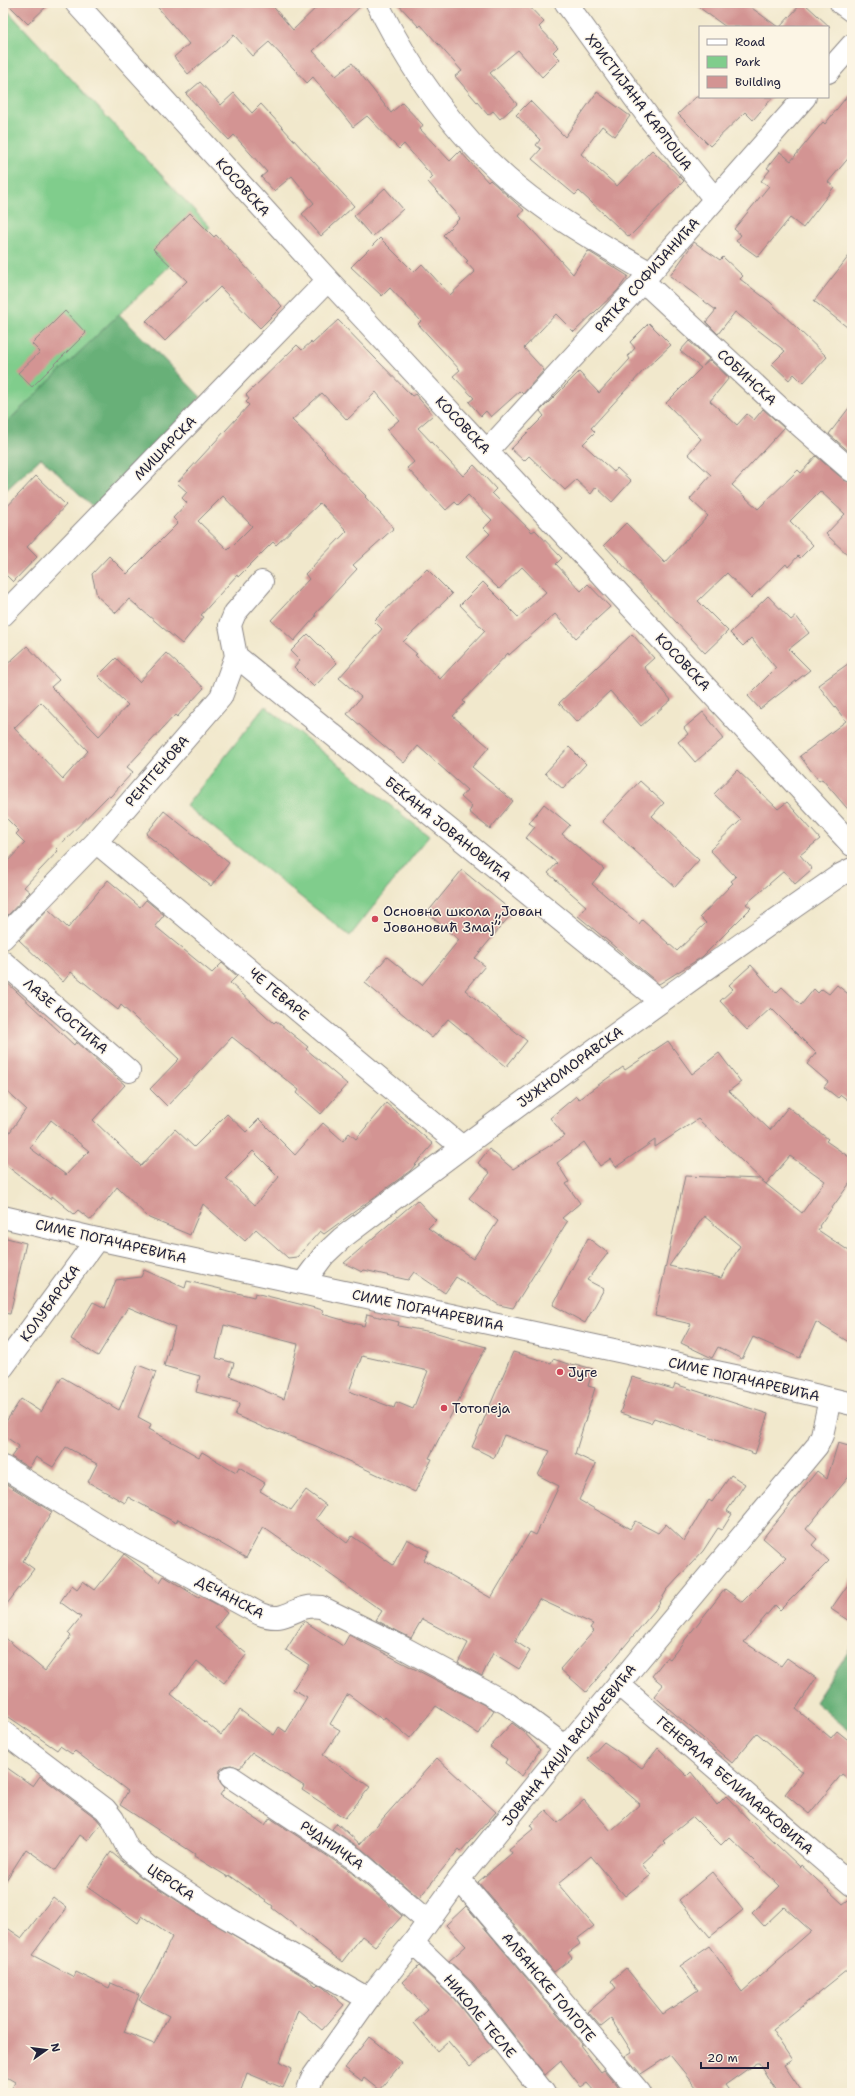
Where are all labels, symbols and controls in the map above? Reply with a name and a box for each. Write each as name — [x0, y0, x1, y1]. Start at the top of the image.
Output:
legend — [699, 26, 829, 98]
street label: ХРИСТИЈАНА КАРПОША — [582, 30, 696, 174]
text: Road — [735, 34, 766, 50]
text: Park — [735, 54, 761, 70]
text: Building — [735, 74, 781, 90]
street label: КОСОВСКА — [212, 154, 274, 220]
street label: РАТКА СОФИЈАНИЋА — [591, 214, 703, 336]
street label: СОБИНСКА — [714, 345, 780, 409]
street label: КОСОВСКА — [432, 392, 494, 458]
street label: МИШАРСКА — [130, 412, 200, 484]
street label: КОСОВСКА — [652, 629, 714, 695]
street label: РЕНТГЕНОВА — [121, 732, 193, 810]
street label: БЕКАНА ЈОВАНОВИЋА — [381, 772, 515, 886]
place label: Основна школа „Јован Јовановић Змај” — [383, 902, 542, 936]
marker: Основна школа „Јован Јовановић Змај” — [370, 914, 380, 924]
street label: ЧЕ ГЕВАРЕ — [245, 964, 313, 1025]
street label: ЛАЗЕ КОСТИЋА — [20, 974, 112, 1058]
street label: ЈУЖНОМОРАВСКА — [513, 1022, 627, 1112]
street label: СИМЕ ПОГАЧАРЕВИЋА — [34, 1215, 188, 1267]
street label: КОЛУБАРСКА — [16, 1261, 84, 1345]
street label: СИМЕ ПОГАЧАРЕВИЋА — [350, 1285, 506, 1335]
street label: СИМЕ ПОГАЧАРЕВИЋА — [667, 1353, 821, 1405]
place label: Југе — [568, 1363, 598, 1381]
marker: Југе — [555, 1367, 565, 1377]
place label: Тотопеја — [452, 1399, 511, 1417]
marker: Тотопеја — [439, 1403, 449, 1413]
street label: ДЕЧАНСКА — [193, 1571, 267, 1623]
street label: ЈОВАНА ХАЏИ ВАСИЉЕВИЋА — [498, 1660, 640, 1830]
street label: ГЕНЕРАЛА БЕЛИМАРКОВИЋА — [653, 1712, 817, 1858]
street label: РУДНИЧКА — [297, 1816, 367, 1874]
street label: ЦЕРСКА — [144, 1860, 198, 1904]
street label: АЛБАНСКЕ ГОЛГОТЕ — [498, 1929, 600, 2045]
street label: НИКОЛЕ ТЕСЛЕ — [440, 1970, 520, 2062]
north arrow — [26, 2030, 66, 2070]
text: N — [47, 2042, 64, 2054]
scale bar — [701, 2044, 768, 2070]
text: 20 m — [707, 2050, 738, 2066]

